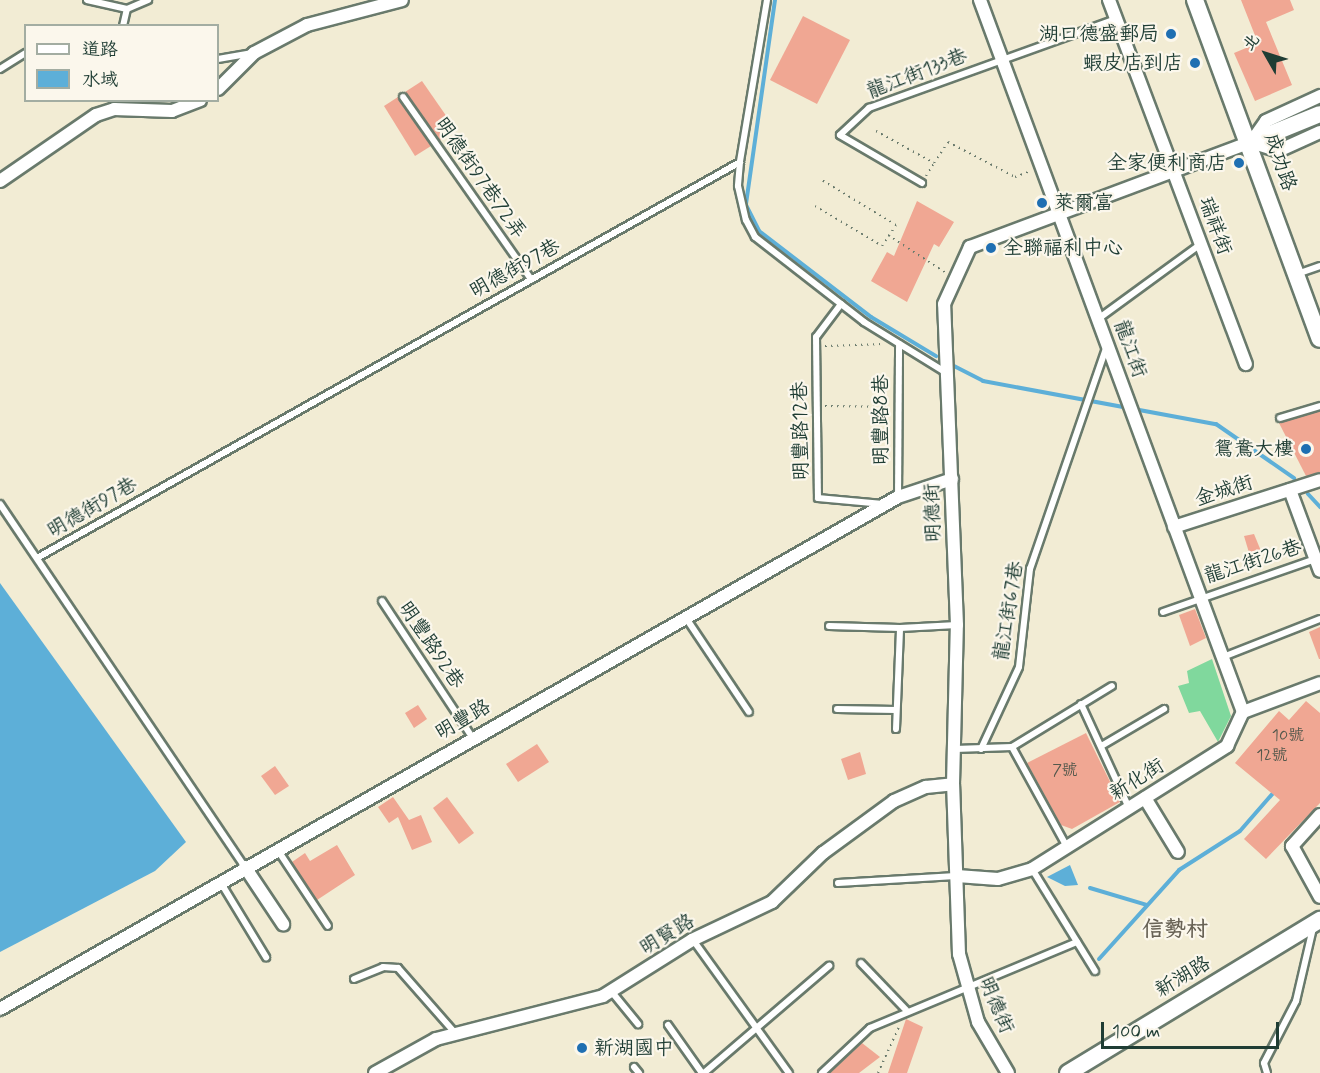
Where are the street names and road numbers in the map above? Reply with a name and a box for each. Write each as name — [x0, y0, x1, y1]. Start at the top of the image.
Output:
street label: 龍江街133巷 — [863, 44, 971, 104]
street label: 明德街97巷72弄 — [429, 113, 531, 243]
street label: 成功路 — [1259, 130, 1301, 194]
street label: 瑞祥街 — [1193, 194, 1237, 258]
street label: 明德街97巷 — [466, 234, 564, 304]
street label: 龍江街 — [1108, 317, 1152, 381]
street label: 明豐路8巷 — [869, 374, 893, 466]
street label: 明豐路12巷 — [788, 381, 814, 481]
street label: 金城街 — [1192, 470, 1256, 512]
street label: 明德街97巷 — [43, 473, 141, 543]
street label: 明德街 — [920, 483, 946, 543]
street label: 龍江街26巷 — [1201, 535, 1305, 589]
street label: 龍江街67巷 — [989, 560, 1029, 662]
street label: 明豐路92巷 — [393, 597, 469, 693]
street label: 明豐路 — [431, 695, 495, 745]
street label: 新化街 — [1105, 754, 1169, 806]
street label: 明賢路 — [635, 909, 699, 961]
street label: 新湖路 — [1151, 951, 1215, 1003]
street label: 明德街 — [973, 973, 1019, 1037]

